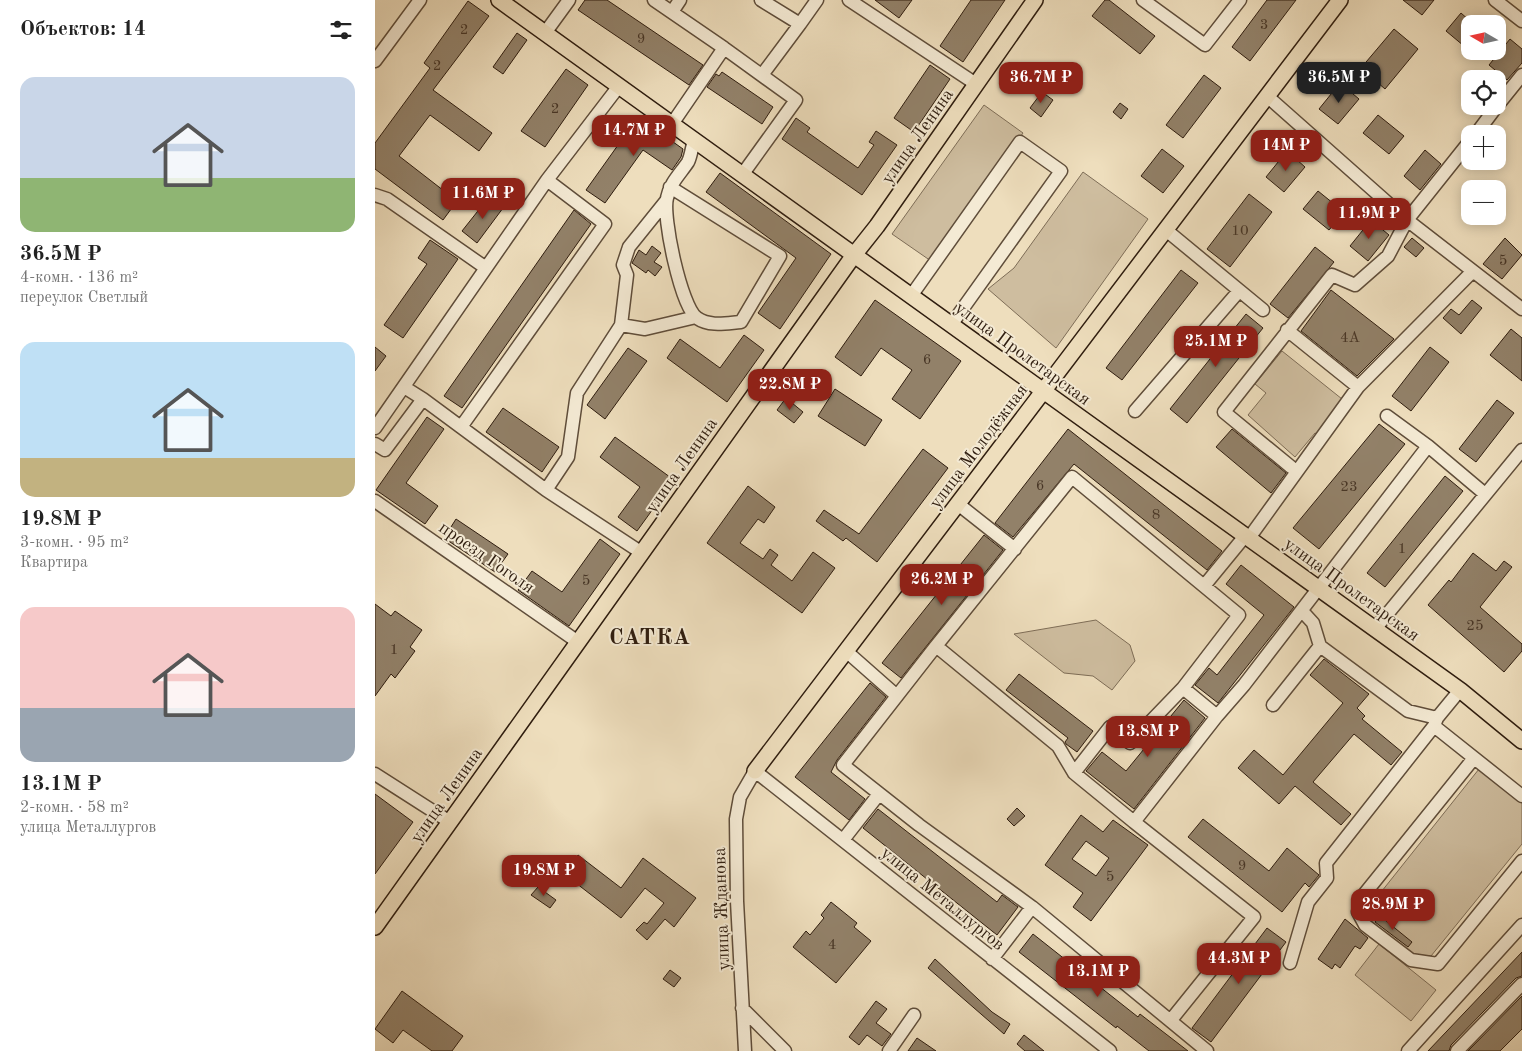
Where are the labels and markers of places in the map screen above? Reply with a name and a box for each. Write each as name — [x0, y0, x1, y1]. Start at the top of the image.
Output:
pin: 36.7M ₽ — [995, 62, 1087, 104]
pin: 36.5M ₽ — [1293, 62, 1385, 104]
pin: 14.7M ₽ — [588, 114, 680, 157]
pin: 14M ₽ — [1251, 130, 1321, 172]
pin: 11.6M ₽ — [437, 178, 529, 220]
pin: 11.9M ₽ — [1323, 198, 1415, 240]
pin: 25.1M ₽ — [1170, 326, 1262, 368]
pin: 22.8M ₽ — [744, 368, 836, 411]
pin: 26.2M ₽ — [896, 564, 988, 606]
pin: 13.8M ₽ — [1102, 716, 1194, 758]
pin: 19.8M ₽ — [498, 854, 590, 897]
pin: 28.9M ₽ — [1347, 888, 1439, 931]
pin: 44.3M ₽ — [1193, 942, 1285, 985]
pin: 13.1M ₽ — [1052, 956, 1144, 998]

